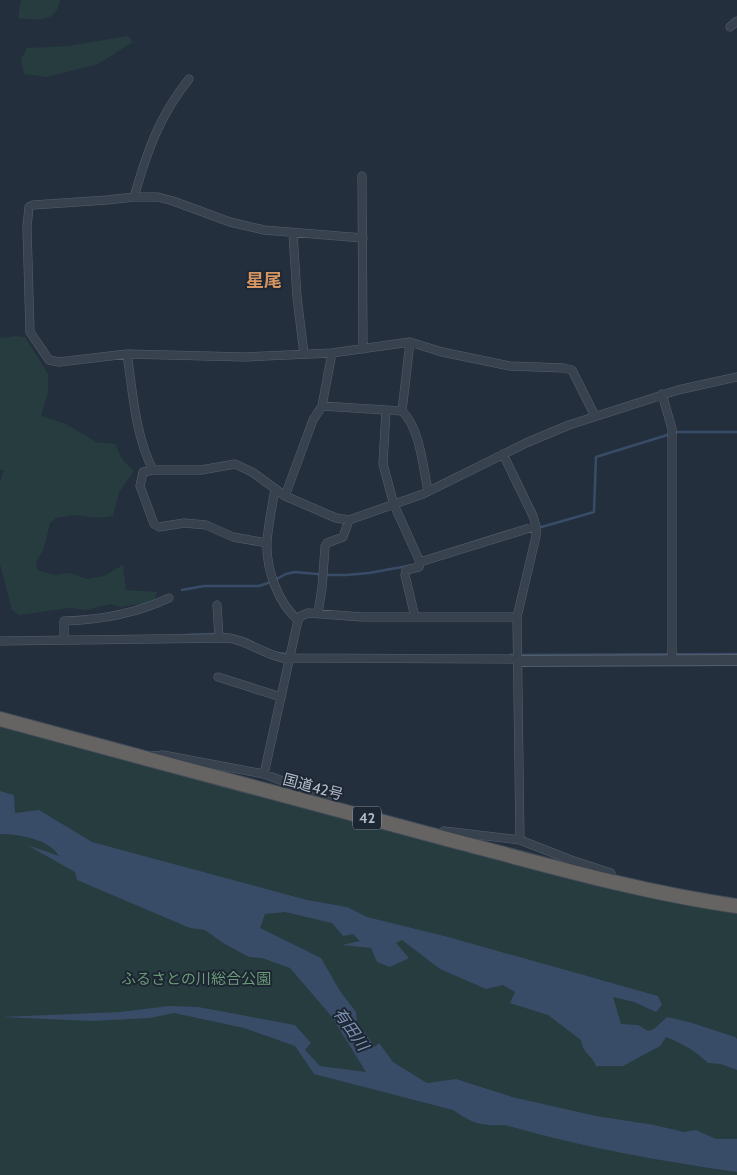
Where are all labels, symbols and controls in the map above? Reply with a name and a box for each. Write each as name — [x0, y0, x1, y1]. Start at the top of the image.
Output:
district label: 星尾 — [246, 270, 282, 292]
street label: 国道42号 — [281, 770, 345, 804]
road number: 42 — [353, 806, 381, 830]
park label: ふるさとの川総合公園 — [121, 970, 271, 988]
water label: 有田川 — [329, 1004, 374, 1056]

